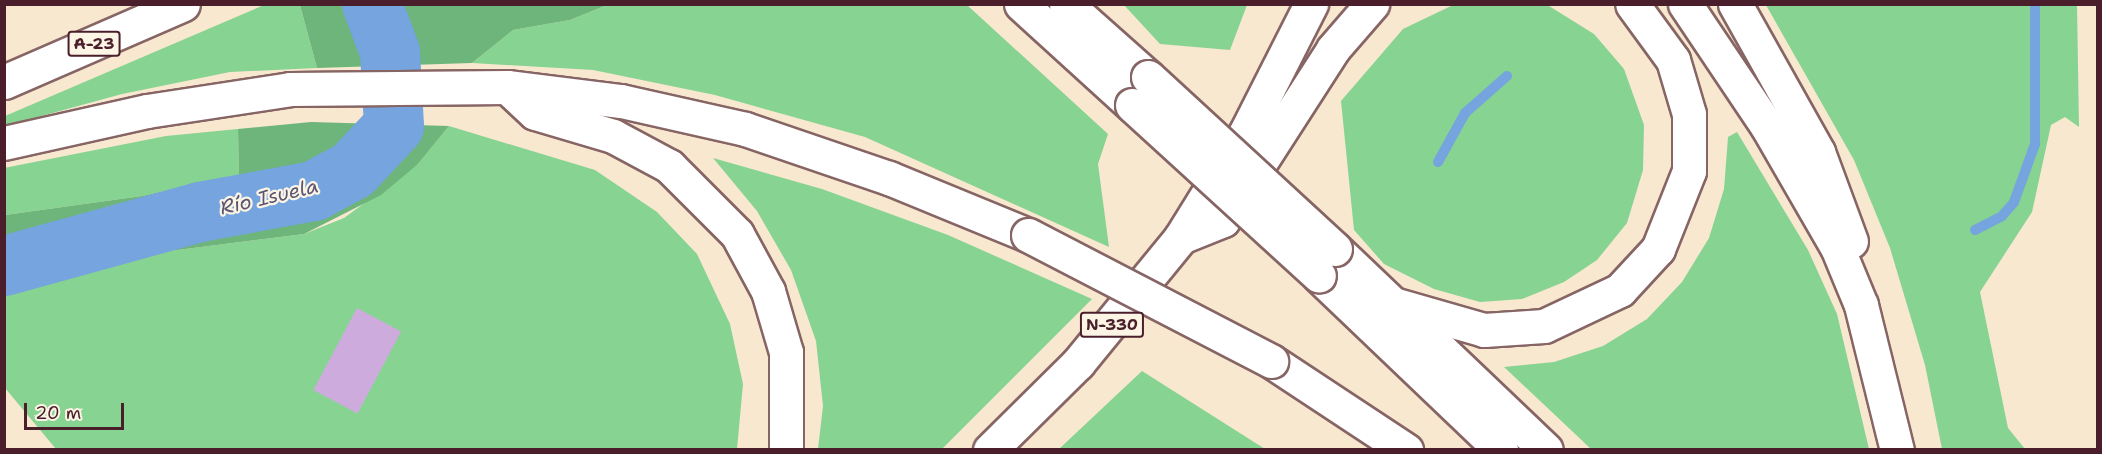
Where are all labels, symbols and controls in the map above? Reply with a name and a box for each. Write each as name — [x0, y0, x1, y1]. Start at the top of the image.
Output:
road number: A-23 — [67, 31, 121, 57]
water label: Río Isuela — [218, 174, 320, 220]
road number: N-330 — [1079, 312, 1145, 338]
scale bar — [27, 391, 128, 429]
text: 20 m — [35, 401, 81, 425]

